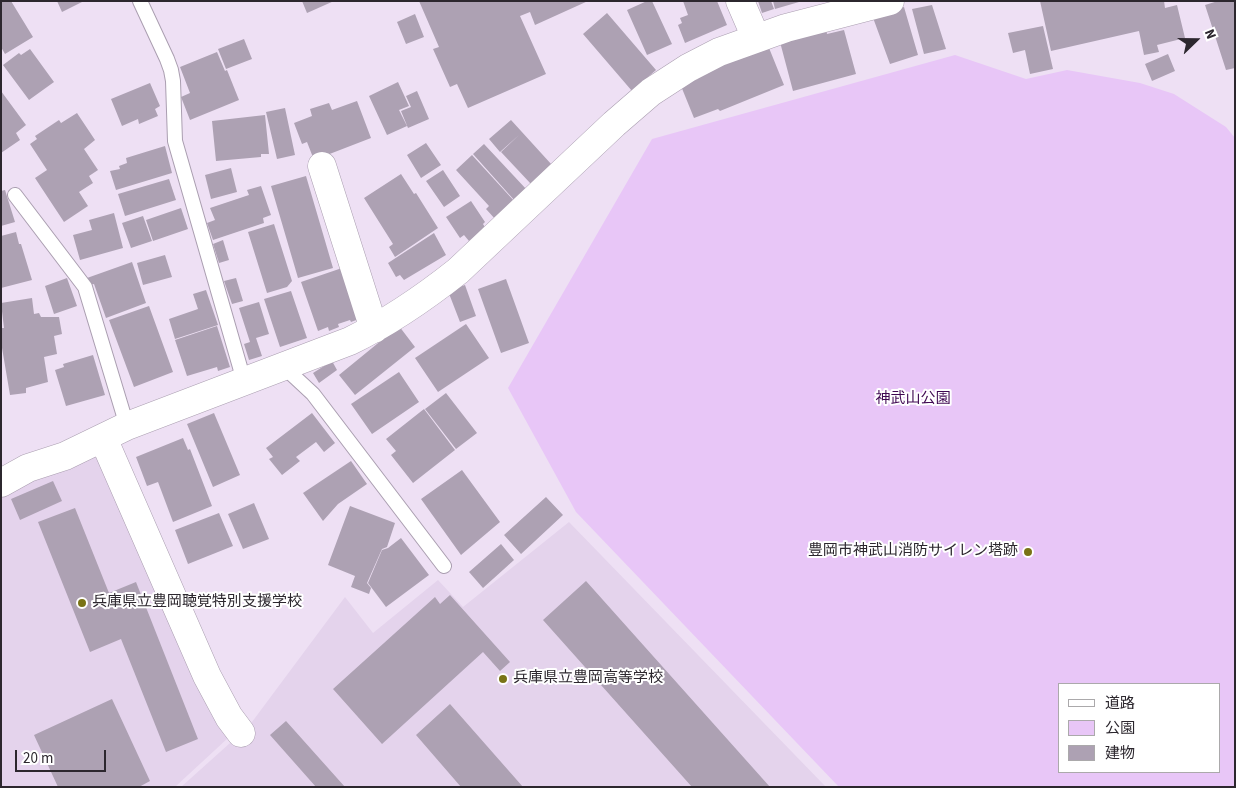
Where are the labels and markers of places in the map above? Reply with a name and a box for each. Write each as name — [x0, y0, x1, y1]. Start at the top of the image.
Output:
place label: 豊岡市神武山消防サイレン塔跡 — [808, 543, 1018, 561]
marker: 豊岡市神武山消防サイレン塔跡 — [1022, 546, 1034, 558]
place label: 兵庫県立豊岡聴覚特別支援学校 — [92, 594, 302, 612]
marker: 兵庫県立豊岡聴覚特別支援学校 — [76, 597, 88, 609]
place label: 兵庫県立豊岡高等学校 — [513, 670, 663, 688]
marker: 兵庫県立豊岡高等学校 — [497, 673, 509, 685]

